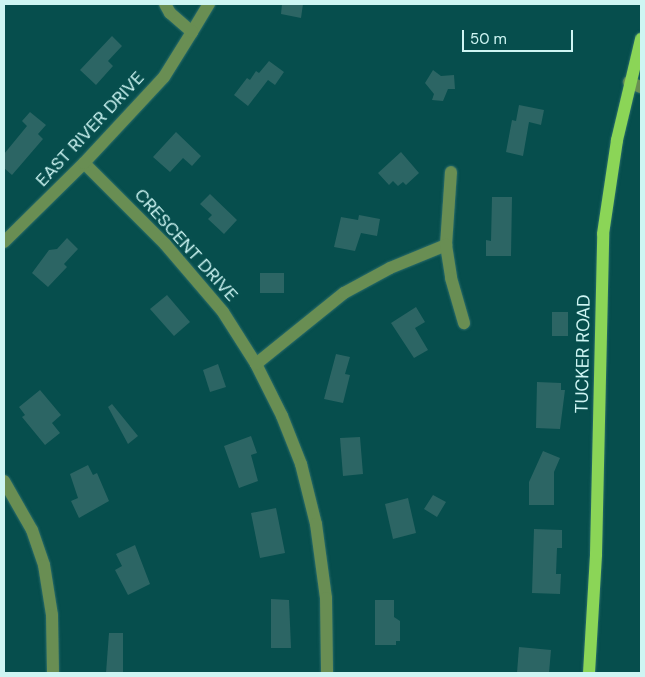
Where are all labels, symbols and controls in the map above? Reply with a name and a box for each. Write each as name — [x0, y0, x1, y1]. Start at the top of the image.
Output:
scale bar — [465, 20, 576, 52]
text: 50 m — [470, 29, 507, 49]
street label: EAST RIVER DRIVE — [31, 67, 149, 191]
street label: CRESCENT DRIVE — [130, 184, 242, 306]
street label: TUCKER ROAD — [571, 294, 595, 414]

